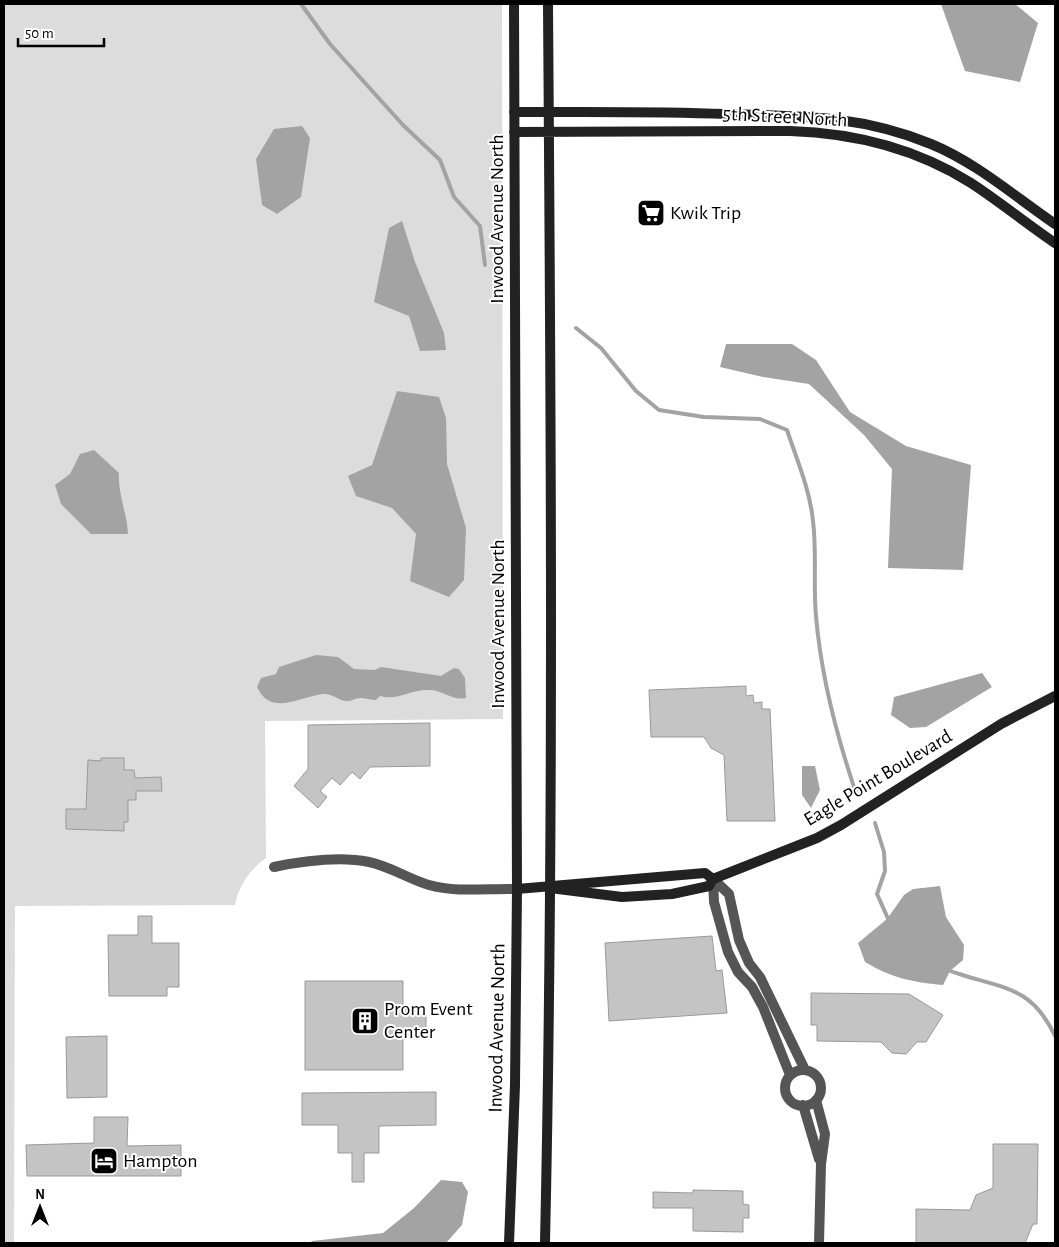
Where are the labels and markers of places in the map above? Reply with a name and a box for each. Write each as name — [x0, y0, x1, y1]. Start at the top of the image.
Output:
supermarket icon: Kwik Trip — [636, 198, 666, 228]
place label: Kwik Trip — [670, 203, 741, 223]
place label: Prom Event Center — [384, 999, 473, 1042]
building icon: Prom Event Center — [350, 1006, 380, 1036]
hotel icon: Hampton — [89, 1146, 119, 1176]
place label: Hampton — [123, 1151, 198, 1171]

